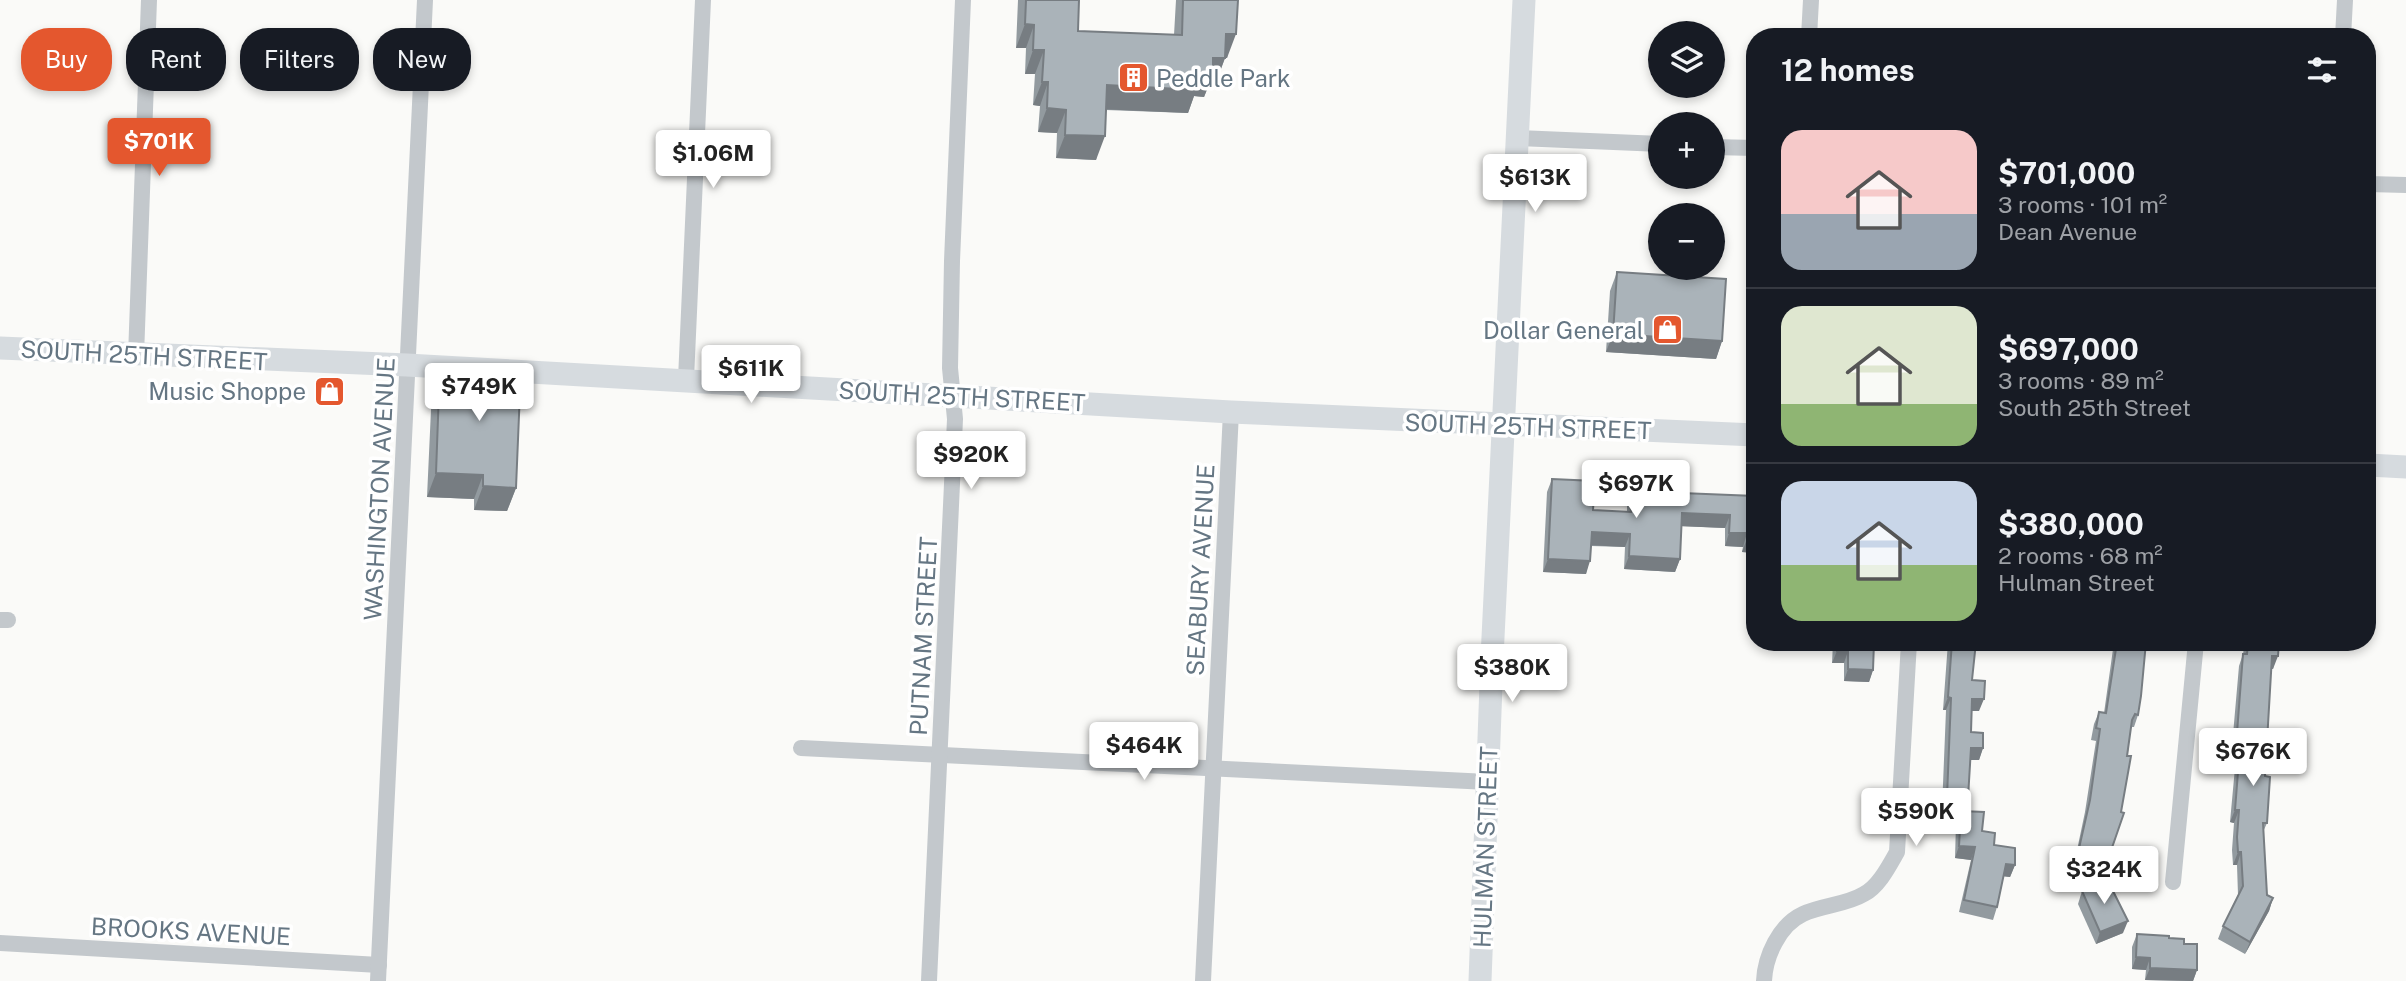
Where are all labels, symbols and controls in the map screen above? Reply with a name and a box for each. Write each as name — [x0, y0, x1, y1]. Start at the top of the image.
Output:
map controls — [1648, 21, 1725, 280]
button: layers — [1648, 21, 1725, 98]
chip: Buy — [21, 28, 112, 91]
chip: Rent — [126, 28, 226, 91]
chip: Filters — [240, 28, 359, 91]
chip: New — [373, 28, 471, 91]
icon: filters — [2303, 51, 2341, 89]
text: 12 homes — [1781, 52, 1915, 88]
building icon: Peddle Park — [1116, 61, 1150, 95]
place label: Peddle Park — [1156, 64, 1291, 92]
button: + — [1648, 112, 1725, 189]
pin: $701K — [110, 118, 208, 178]
text: $701K — [124, 127, 195, 154]
pin: $1.06M — [656, 130, 770, 190]
text: $1.06M — [672, 139, 754, 166]
pin: $613K — [1486, 154, 1584, 214]
text: $701,000 — [1998, 155, 2135, 191]
icon: home — [1837, 158, 1921, 242]
text: $613K — [1499, 163, 1571, 190]
text: 3 rooms · 101 m² — [1998, 191, 2167, 218]
button: − — [1648, 203, 1725, 280]
text: Dean Avenue — [1998, 218, 2137, 245]
shop icon: Dollar General — [1650, 313, 1684, 347]
place label: Dollar General — [1483, 316, 1644, 344]
text: $697,000 — [1998, 331, 2139, 367]
icon: home — [1837, 334, 1921, 418]
street label: SOUTH 25TH STREET — [20, 335, 268, 375]
pin: $611K — [702, 346, 800, 405]
text: $611K — [717, 354, 785, 381]
street label: WASHINGTON AVENUE — [358, 357, 400, 621]
pin: $749K — [430, 364, 528, 423]
text: 3 rooms · 89 m² — [1998, 367, 2164, 394]
text: $749K — [441, 372, 517, 399]
shop icon: Music Shoppe — [312, 374, 346, 408]
street label: SOUTH 25TH STREET — [838, 376, 1086, 416]
place label: Music Shoppe — [148, 377, 306, 405]
text: South 25th Street — [1998, 394, 2191, 421]
street label: SOUTH 25TH STREET — [1404, 408, 1652, 444]
pin: $920K — [922, 432, 1020, 491]
text: $920K — [933, 440, 1009, 467]
pin: $697K — [1587, 461, 1685, 520]
street label: SEABURY AVENUE — [1180, 463, 1220, 677]
text: $697K — [1598, 469, 1674, 496]
text: $380,000 — [1998, 506, 2144, 542]
icon: home — [1837, 509, 1921, 593]
street label: PUTNAM STREET — [904, 536, 942, 736]
text: 2 rooms · 68 m² — [1998, 542, 2163, 569]
text: Hulman Street — [1998, 569, 2155, 596]
pin: $380K — [1463, 644, 1561, 704]
text: $380K — [1473, 653, 1551, 680]
pin: $464K — [1095, 722, 1193, 782]
pin: $676K — [2204, 728, 2302, 788]
text: $464K — [1105, 731, 1183, 758]
text: $676K — [2215, 737, 2291, 764]
street label: HULMAN STREET — [1467, 746, 1503, 948]
pin: $590K — [1867, 788, 1965, 848]
text: $590K — [1877, 797, 1955, 824]
pin: $324K — [2055, 846, 2153, 906]
text: $324K — [2065, 855, 2143, 882]
street label: BROOKS AVENUE — [90, 912, 292, 950]

